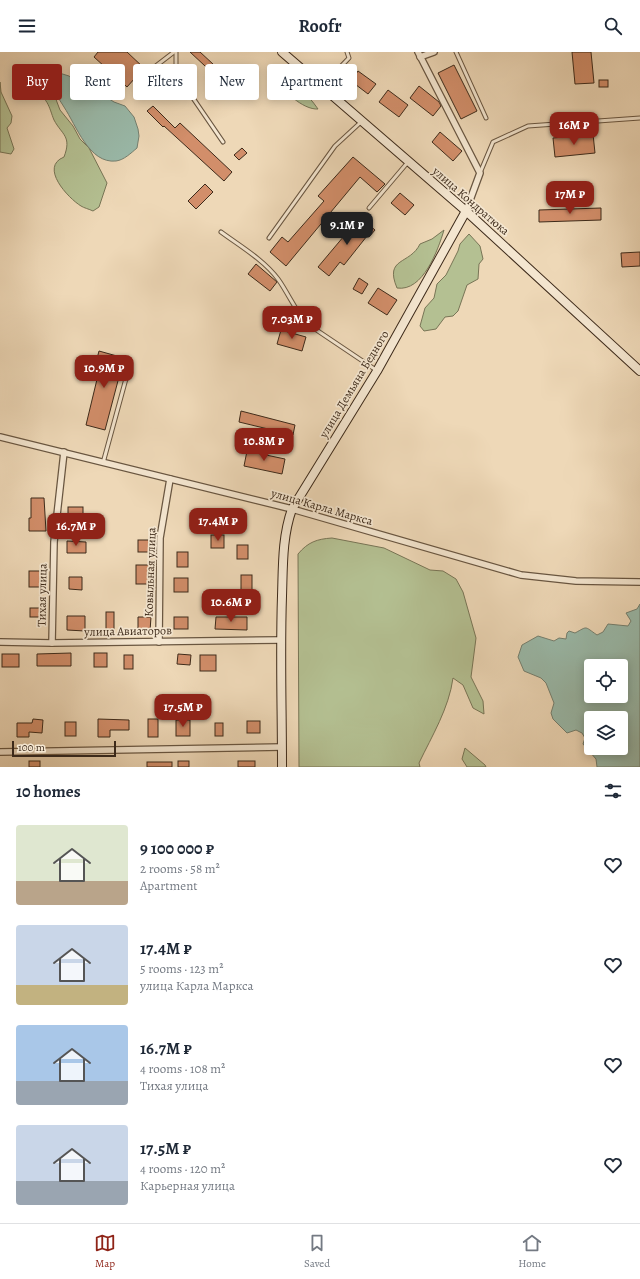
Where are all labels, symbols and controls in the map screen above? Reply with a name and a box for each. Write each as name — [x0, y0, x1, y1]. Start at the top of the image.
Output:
text: Roofr — [298, 14, 342, 38]
icon: menu — [16, 15, 38, 37]
icon: search — [602, 15, 624, 37]
chip: Buy — [12, 64, 62, 100]
chip: Rent — [70, 64, 125, 100]
chip: Filters — [133, 64, 197, 100]
chip: New — [205, 64, 259, 100]
chip: Apartment — [267, 64, 357, 100]
pin: 16M ₽ — [546, 112, 602, 146]
text: 16M ₽ — [559, 116, 589, 133]
street label: улица Кондратюка — [428, 163, 513, 239]
pin: 17M ₽ — [542, 181, 598, 215]
text: 17M ₽ — [555, 185, 585, 202]
pin: 9.1M ₽ — [314, 212, 380, 246]
text: 9.1M ₽ — [330, 216, 364, 233]
pin: 7.03M ₽ — [255, 306, 329, 340]
text: 7.03M ₽ — [271, 310, 313, 327]
street label: улица Демьяна Бедного — [315, 327, 392, 442]
pin: 10.9M ₽ — [67, 355, 141, 389]
text: 10.9M ₽ — [84, 359, 124, 376]
pin: 10.8M ₽ — [227, 428, 301, 462]
text: 10.8M ₽ — [244, 432, 284, 449]
street label: улица Карла Маркса — [268, 485, 375, 529]
pin: 17.4M ₽ — [181, 508, 255, 542]
text: 17.4M ₽ — [198, 512, 238, 529]
pin: 16.7M ₽ — [39, 513, 113, 547]
text: 16.7M ₽ — [56, 517, 96, 534]
street label: Ковыльная улица — [140, 526, 160, 617]
street label: Тихая улица — [33, 563, 51, 627]
pin: 10.6M ₽ — [194, 589, 268, 623]
text: 10.6M ₽ — [211, 593, 251, 610]
street label: улица Авиаторов — [83, 622, 172, 640]
map controls — [584, 659, 628, 755]
button: locate — [584, 659, 628, 703]
pin: 17.5M ₽ — [146, 694, 220, 728]
text: 17.5M ₽ — [163, 698, 203, 715]
button: layers — [584, 711, 628, 755]
scale bar — [12, 739, 116, 758]
text: 100 m — [18, 740, 45, 755]
text: 10 homes — [16, 780, 81, 803]
icon: filters — [602, 780, 624, 802]
text: 9 100 000 ₽ — [140, 837, 214, 860]
icon: home — [48, 841, 96, 889]
icon: heart — [602, 854, 624, 876]
text: 2 rooms · 58 m² — [140, 860, 220, 877]
text: Apartment — [140, 877, 198, 894]
text: 17.4M ₽ — [140, 937, 192, 960]
icon: home — [48, 941, 96, 989]
icon: heart — [602, 954, 624, 976]
text: 5 rooms · 123 m² — [140, 960, 223, 977]
text: улица Карла Маркса — [140, 977, 253, 994]
text: 16.7M ₽ — [140, 1037, 192, 1060]
icon: home — [48, 1041, 96, 1089]
icon: heart — [602, 1054, 624, 1076]
text: 4 rooms · 108 m² — [140, 1060, 225, 1077]
text: Тихая улица — [140, 1077, 208, 1094]
text: 17.5M ₽ — [140, 1137, 191, 1160]
icon: home — [48, 1141, 96, 1189]
icon: heart — [602, 1154, 624, 1176]
text: 4 rooms · 120 m² — [140, 1160, 225, 1177]
text: Карьерная улица — [140, 1177, 235, 1194]
tab: Map — [94, 1232, 116, 1271]
tab: Saved — [304, 1232, 330, 1271]
tab: Home — [518, 1232, 546, 1271]

